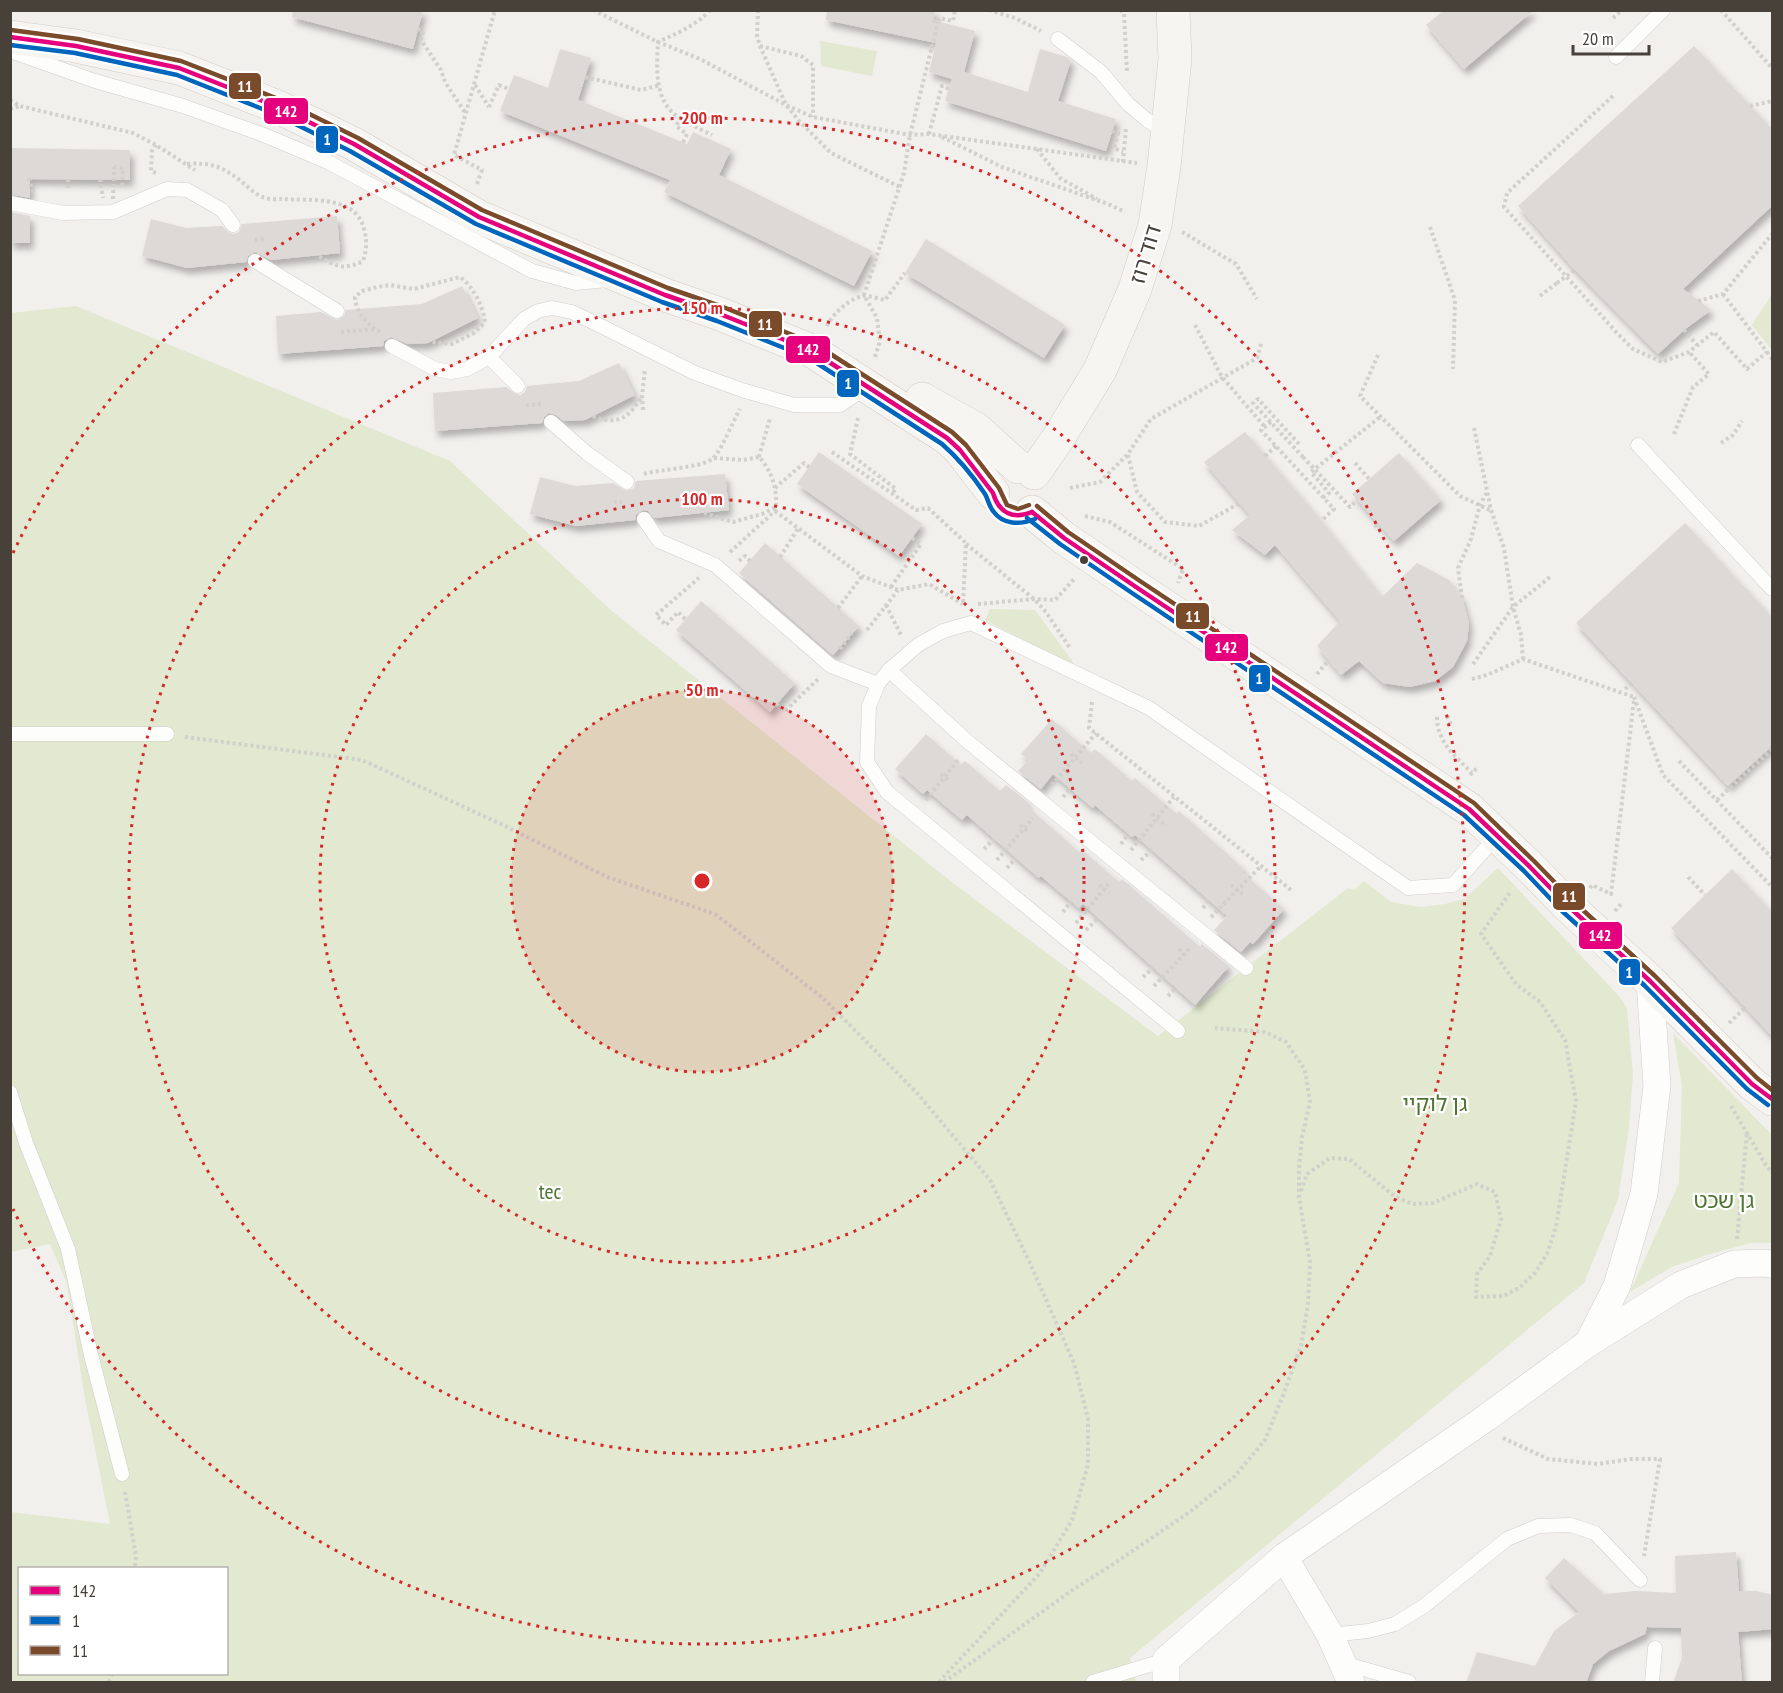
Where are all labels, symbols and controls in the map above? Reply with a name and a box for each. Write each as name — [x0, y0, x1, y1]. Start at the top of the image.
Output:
scale bar — [1573, 18, 1650, 56]
text: 20 m — [1582, 27, 1614, 50]
line badge: 11 — [228, 72, 262, 100]
text: 11 — [237, 76, 253, 96]
line badge: 142 — [263, 97, 309, 125]
text: 142 — [275, 101, 297, 121]
text: 200 m — [681, 106, 723, 129]
line badge: 1 — [315, 125, 339, 154]
text: 1 — [323, 129, 331, 149]
street label: דוד רוז — [1123, 221, 1167, 287]
text: 150 m — [681, 296, 723, 319]
line badge: 11 — [748, 310, 783, 338]
text: 11 — [757, 314, 773, 334]
line badge: 142 — [785, 335, 831, 364]
text: 142 — [797, 339, 819, 359]
line badge: 1 — [836, 369, 860, 398]
text: 1 — [844, 373, 852, 393]
text: 100 m — [681, 487, 723, 510]
unlabelled marker — [1078, 554, 1090, 566]
line badge: 11 — [1175, 602, 1210, 630]
text: 11 — [1185, 606, 1201, 626]
line badge: 142 — [1204, 633, 1249, 662]
text: 142 — [1215, 637, 1237, 657]
line badge: 1 — [1248, 664, 1271, 693]
text: 1 — [1255, 668, 1263, 688]
text: 50 m — [686, 678, 718, 701]
centre of rings — [692, 871, 712, 891]
line badge: 11 — [1552, 882, 1586, 911]
text: 11 — [1561, 886, 1577, 906]
line badge: 142 — [1578, 921, 1623, 950]
text: 142 — [1589, 925, 1611, 945]
line badge: 1 — [1618, 958, 1641, 986]
text: 1 — [1625, 962, 1633, 982]
park label: גן לוקיי — [1402, 1089, 1468, 1117]
park label: tec — [539, 1177, 561, 1205]
park label: גן שכט — [1694, 1186, 1754, 1214]
legend — [18, 1567, 228, 1675]
text: 142 — [72, 1579, 96, 1602]
text: 1 — [72, 1609, 80, 1632]
text: 11 — [72, 1639, 88, 1662]

